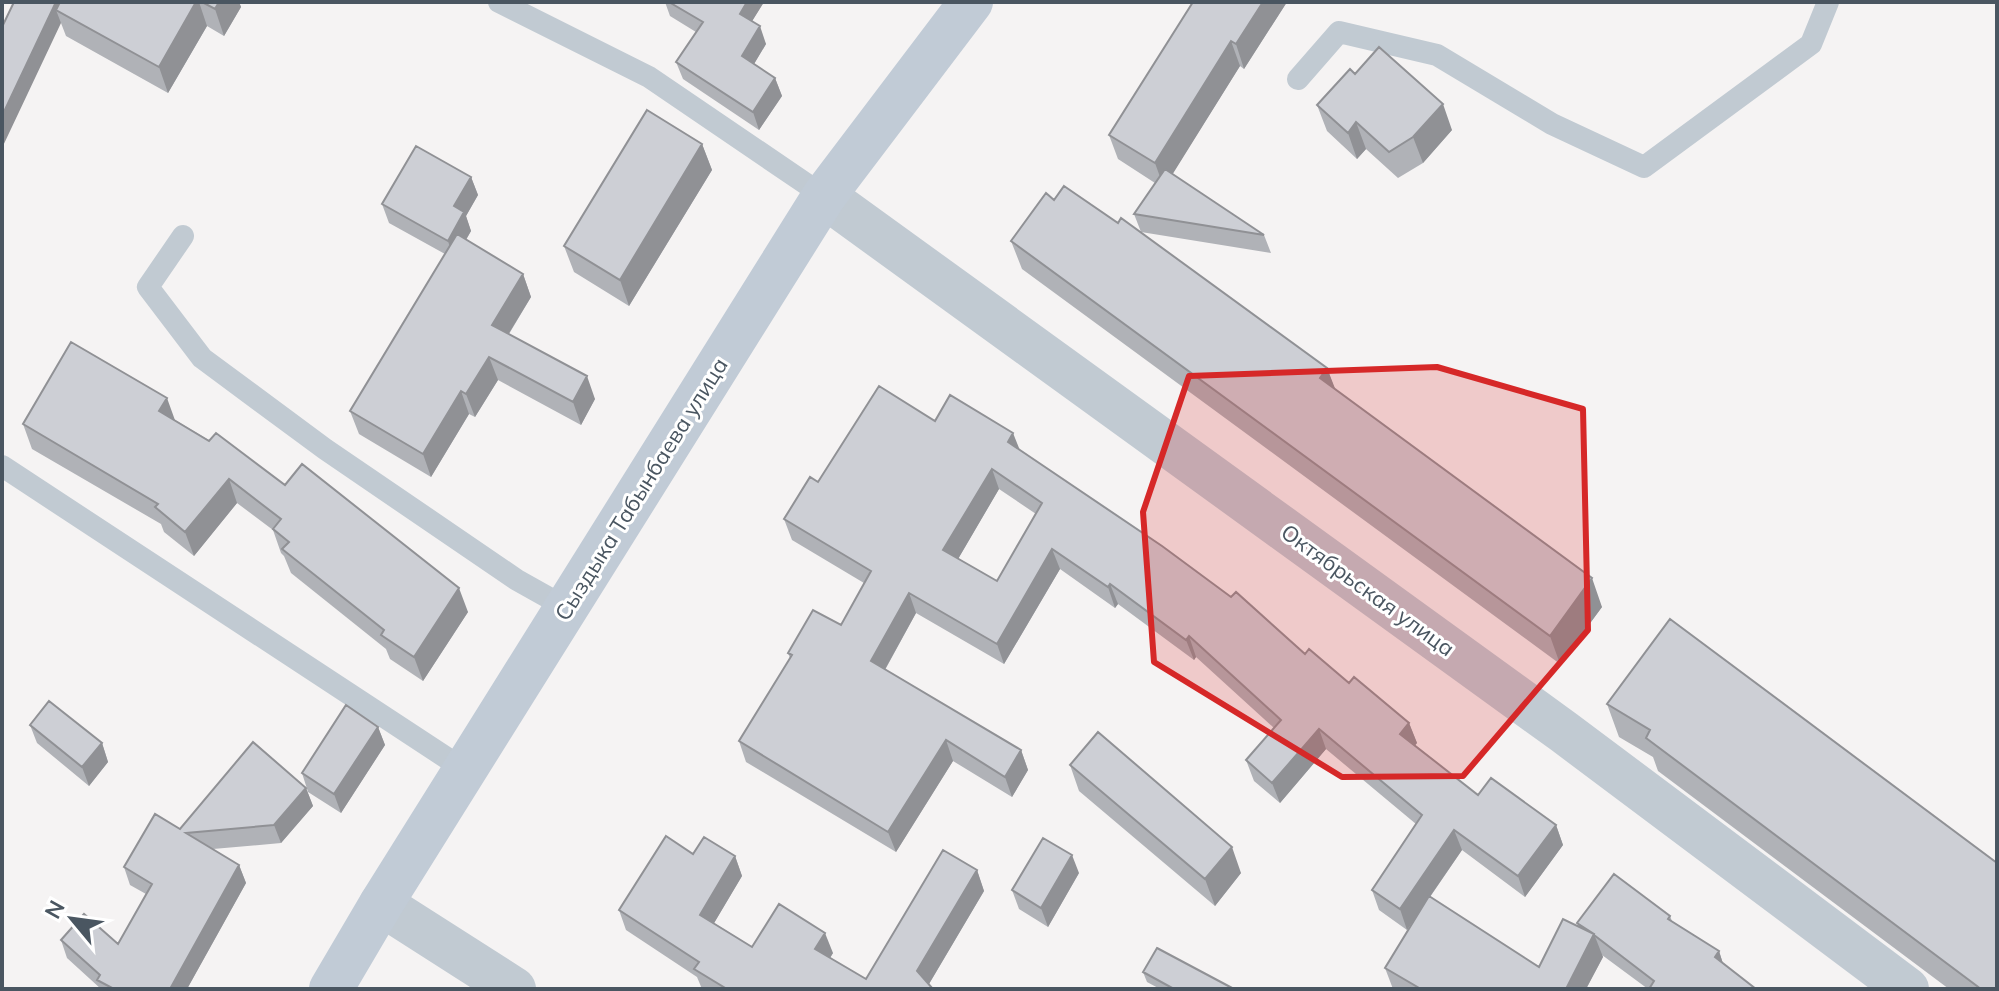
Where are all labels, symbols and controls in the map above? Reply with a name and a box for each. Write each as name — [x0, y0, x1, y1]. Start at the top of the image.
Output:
street label: Сыздыка Табынбаева улица — [548, 352, 734, 626]
street label: Октябрьская улица — [1276, 518, 1460, 662]
north arrow — [32, 879, 112, 959]
text: N — [38, 895, 71, 923]

